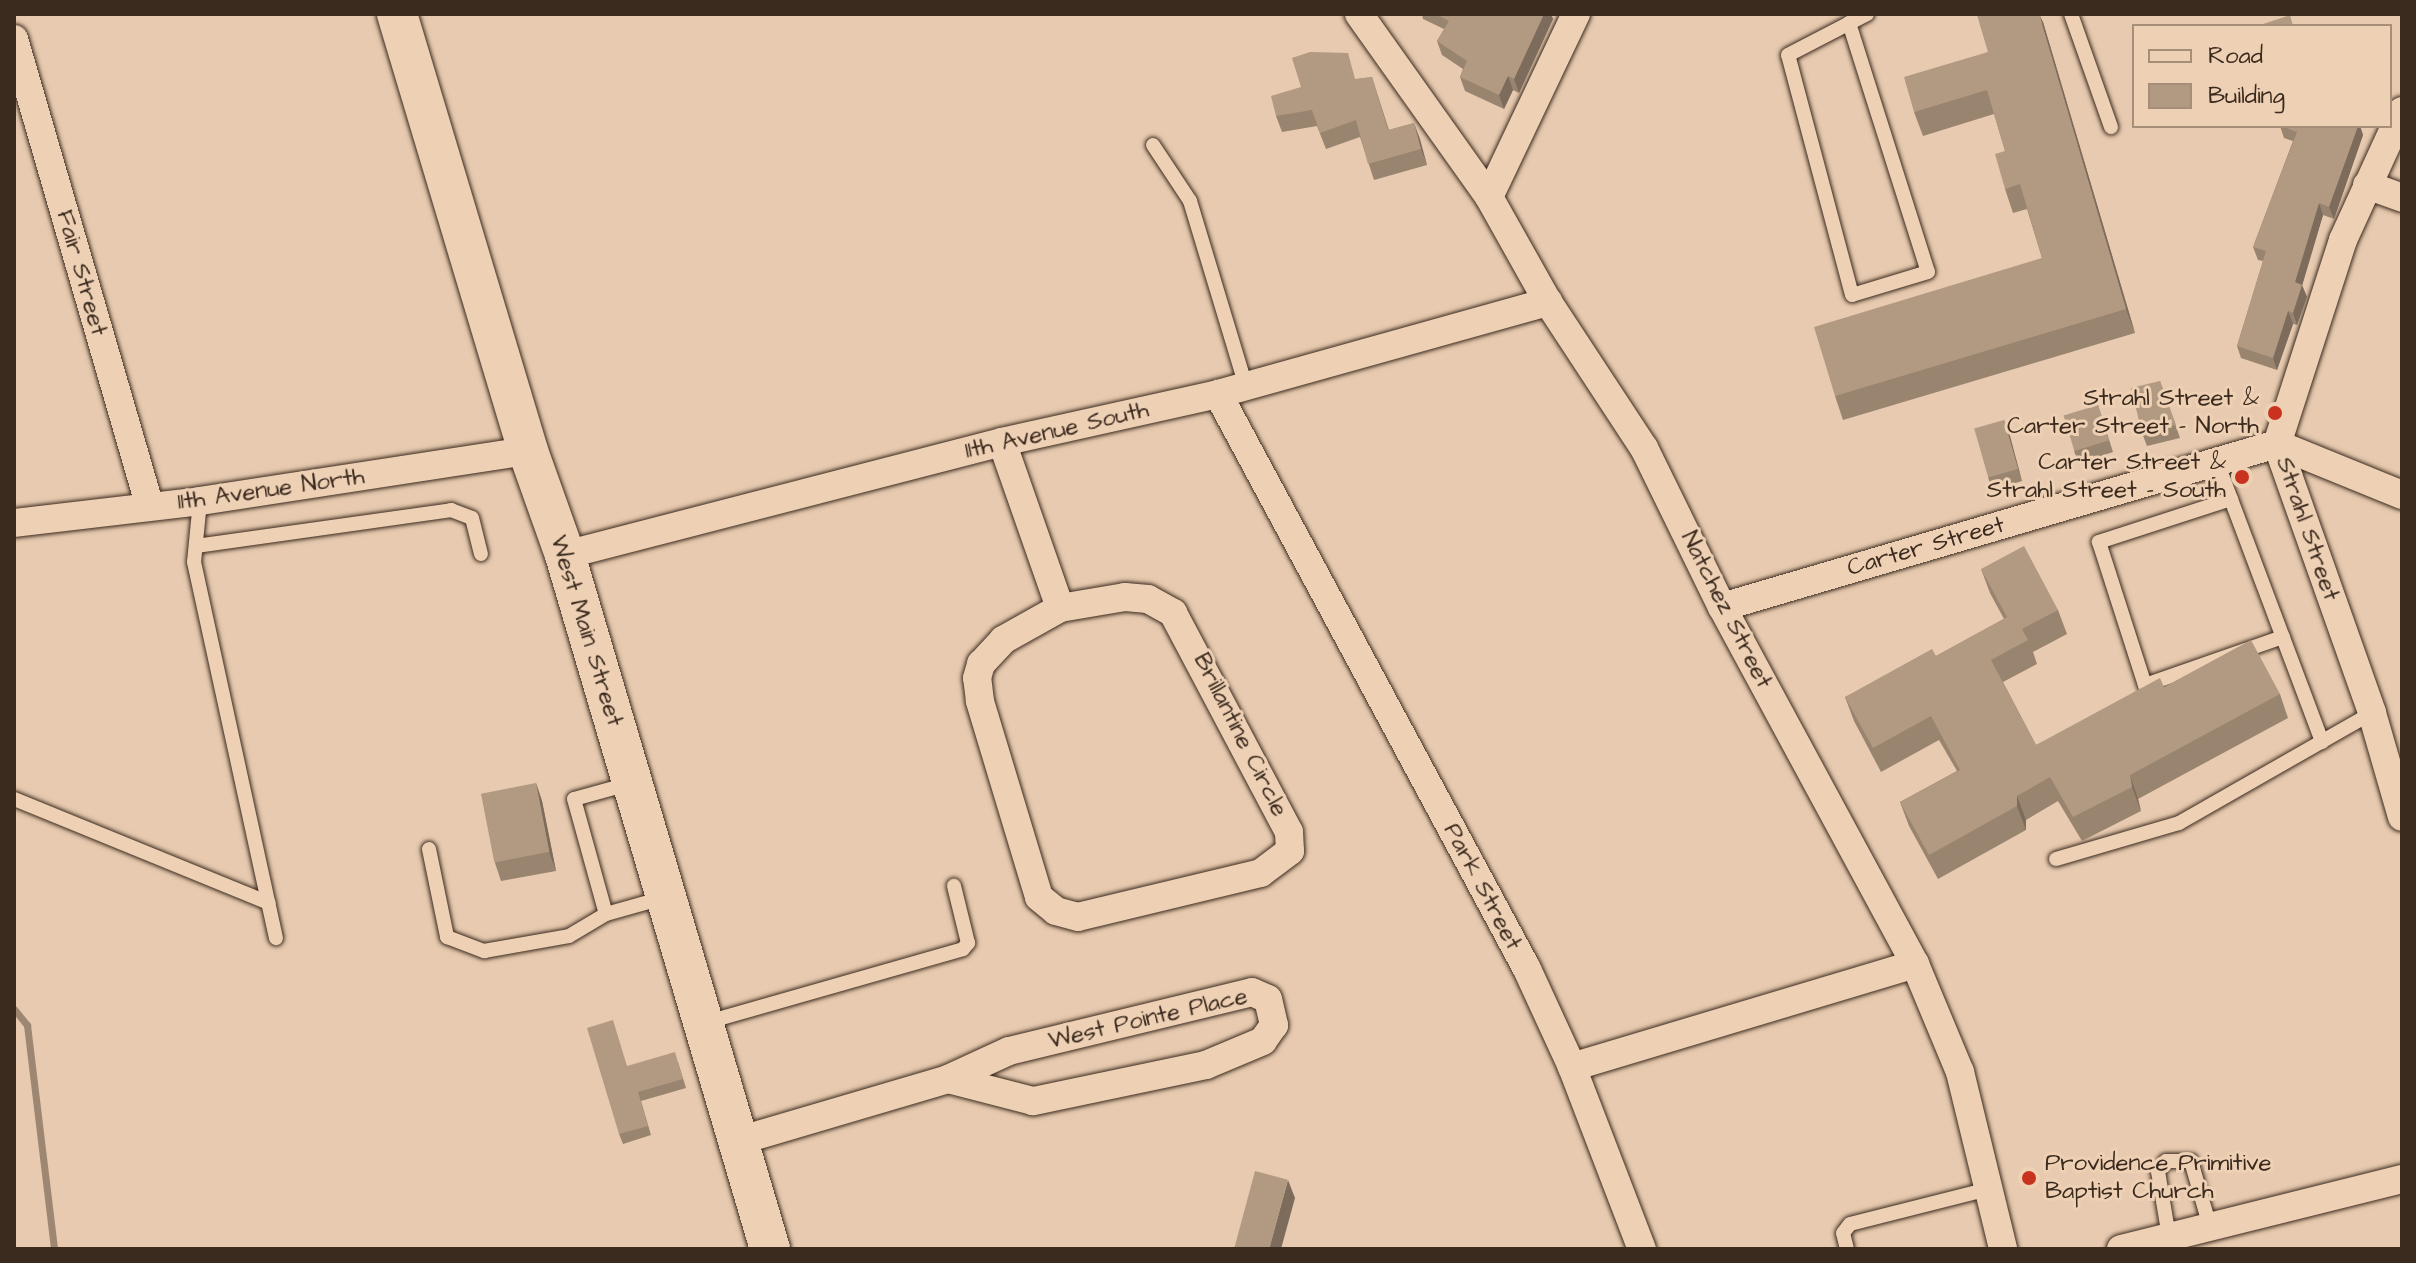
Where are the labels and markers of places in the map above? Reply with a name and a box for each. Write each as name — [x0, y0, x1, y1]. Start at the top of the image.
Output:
place label: Strahl Street & Carter Street - North — [2007, 385, 2259, 441]
marker: Strahl Street & Carter Street - North — [2266, 404, 2284, 422]
place label: Carter Street & Strahl Street - South — [1987, 449, 2226, 505]
marker: Carter Street & Strahl Street - South — [2233, 468, 2251, 486]
place label: Providence Primitive Baptist Church — [2045, 1150, 2271, 1206]
marker: Providence Primitive Baptist Church — [2020, 1169, 2038, 1187]

